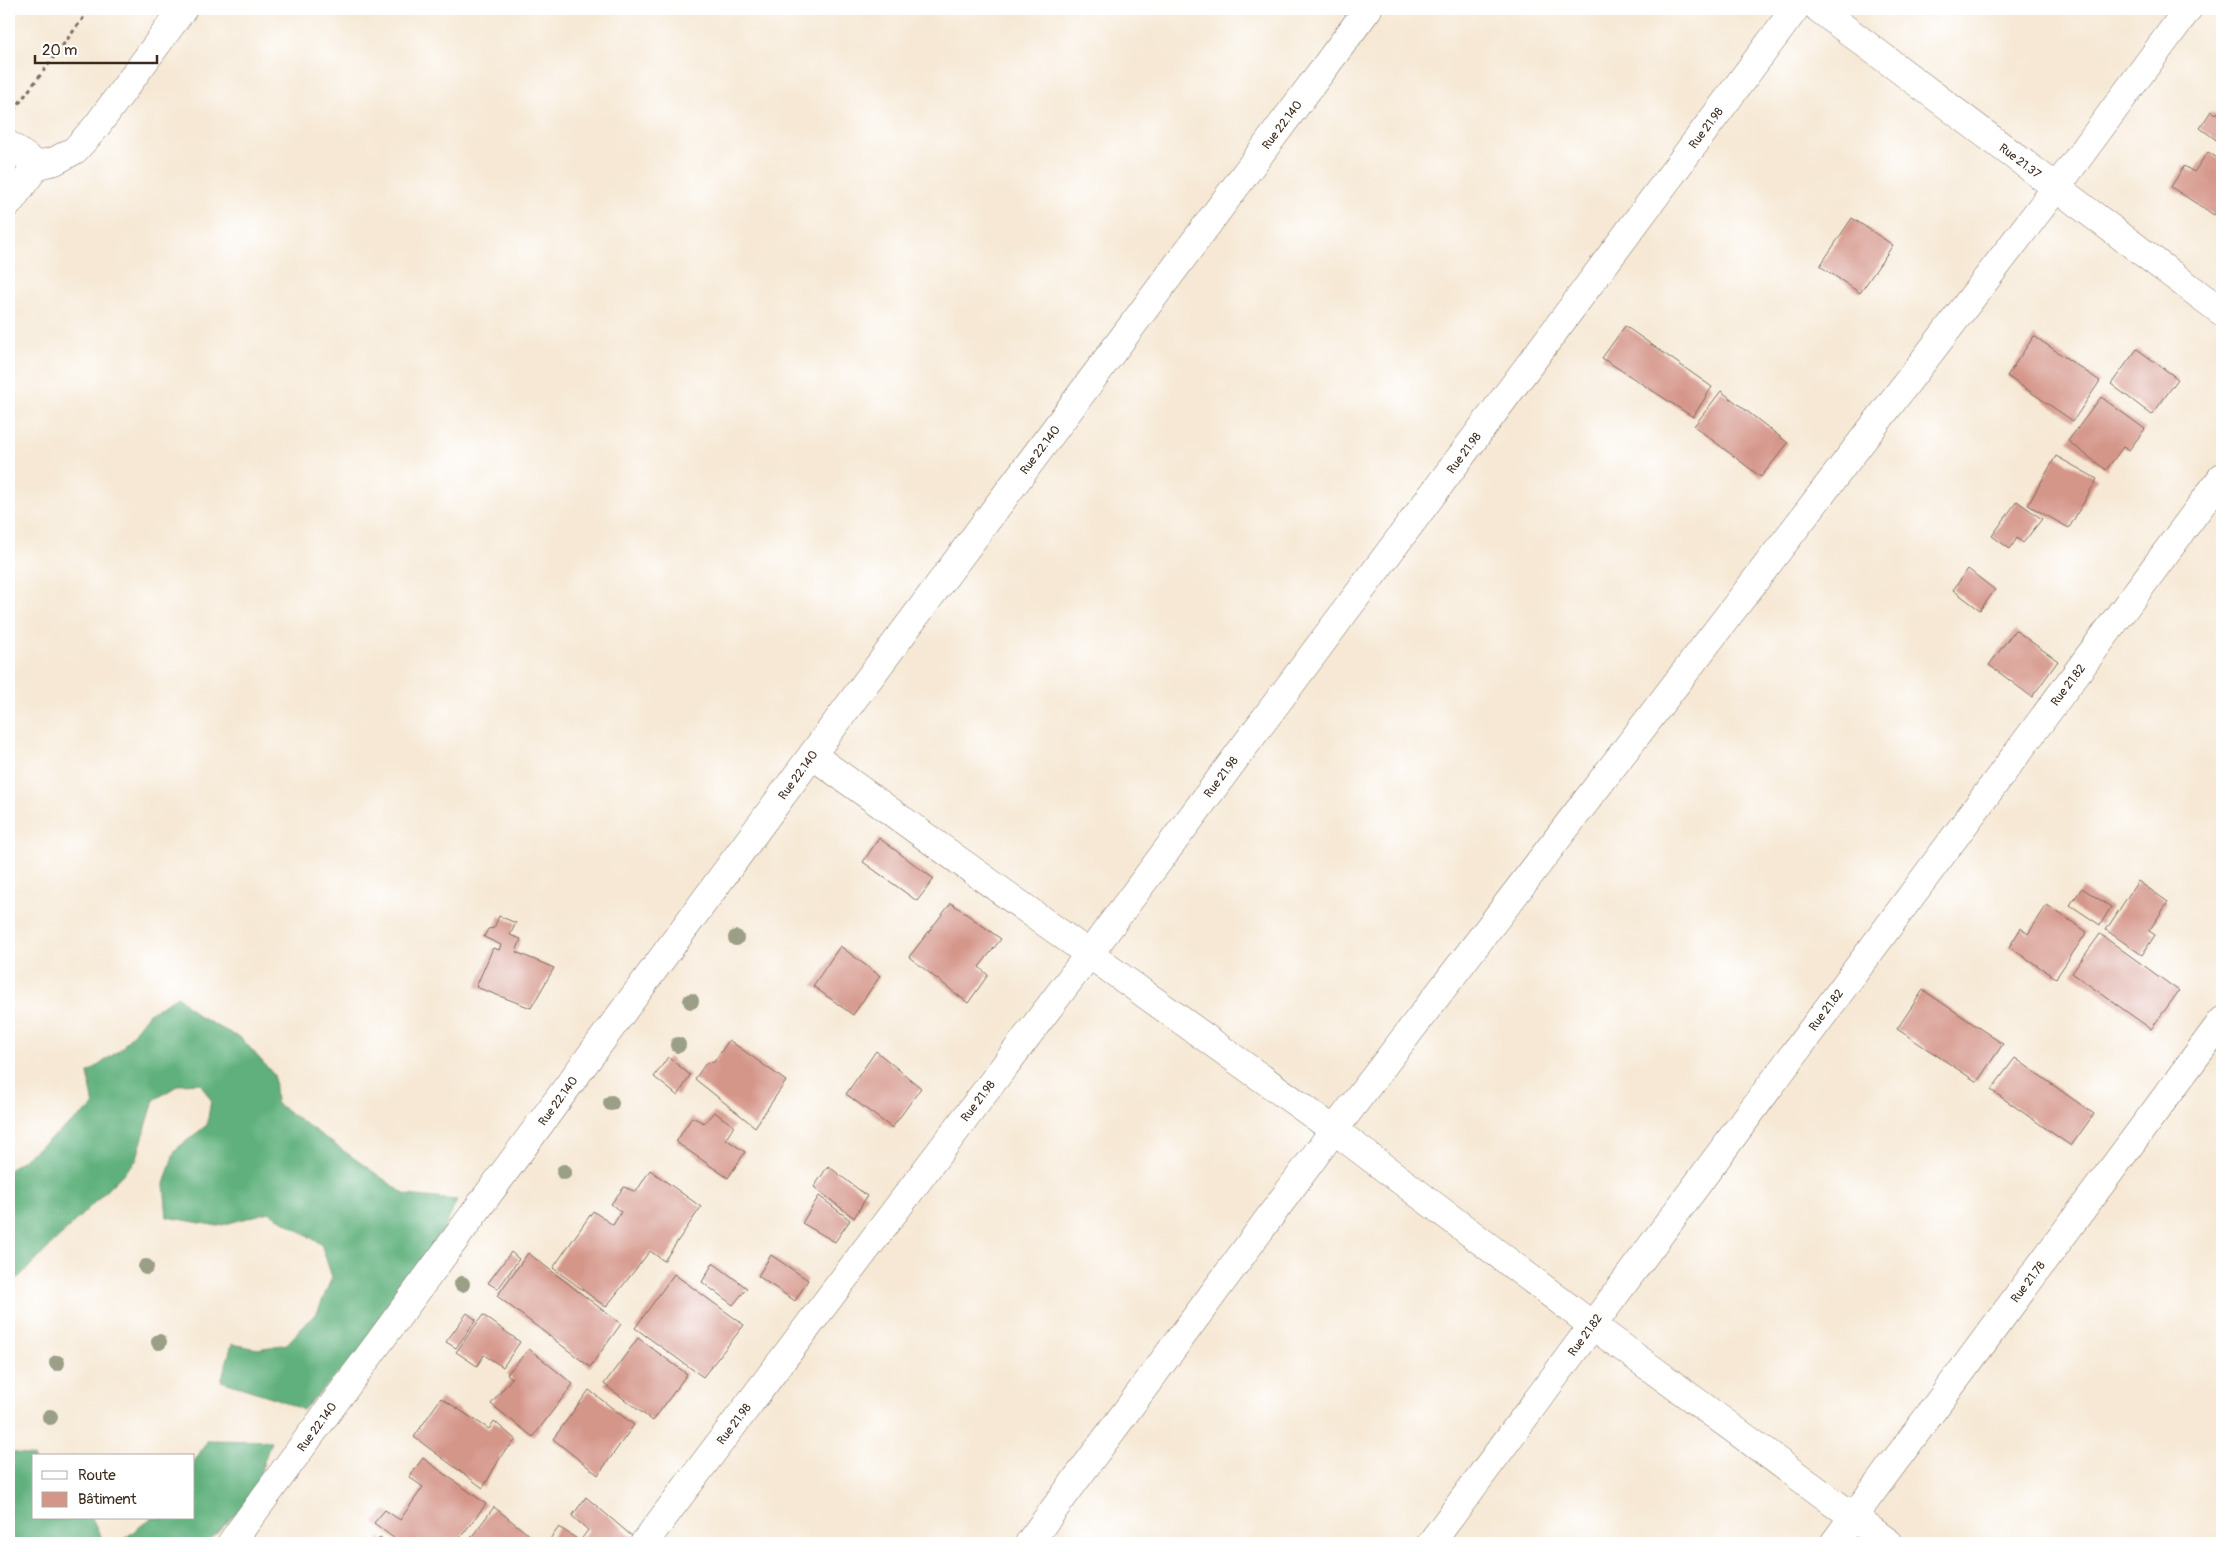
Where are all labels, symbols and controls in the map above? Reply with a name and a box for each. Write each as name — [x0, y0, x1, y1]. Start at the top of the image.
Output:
scale bar — [35, 32, 158, 64]
text: 20 m — [42, 41, 77, 60]
street label: Rue 22.140 — [1259, 98, 1306, 153]
street label: Rue 21.98 — [1686, 105, 1727, 152]
street label: Rue 21.37 — [1996, 141, 2044, 182]
street label: Rue 22.140 — [1017, 423, 1064, 478]
street label: Rue 21.98 — [1444, 430, 1485, 477]
street label: Rue 21.82 — [2048, 661, 2089, 709]
street label: Rue 22.140 — [775, 748, 821, 803]
street label: Rue 21.98 — [1201, 754, 1242, 801]
street label: Rue 21.82 — [1806, 986, 1847, 1034]
street label: Rue 22.140 — [535, 1074, 581, 1129]
street label: Rue 21.98 — [958, 1078, 999, 1125]
street label: Rue 21.78 — [2008, 1259, 2049, 1306]
street label: Rue 21.82 — [1565, 1311, 1606, 1359]
street label: Rue 22.140 — [294, 1400, 340, 1455]
street label: Rue 21.98 — [714, 1401, 755, 1448]
legend — [32, 1454, 195, 1520]
text: Route — [78, 1466, 116, 1485]
text: Bâtiment — [78, 1490, 138, 1509]

